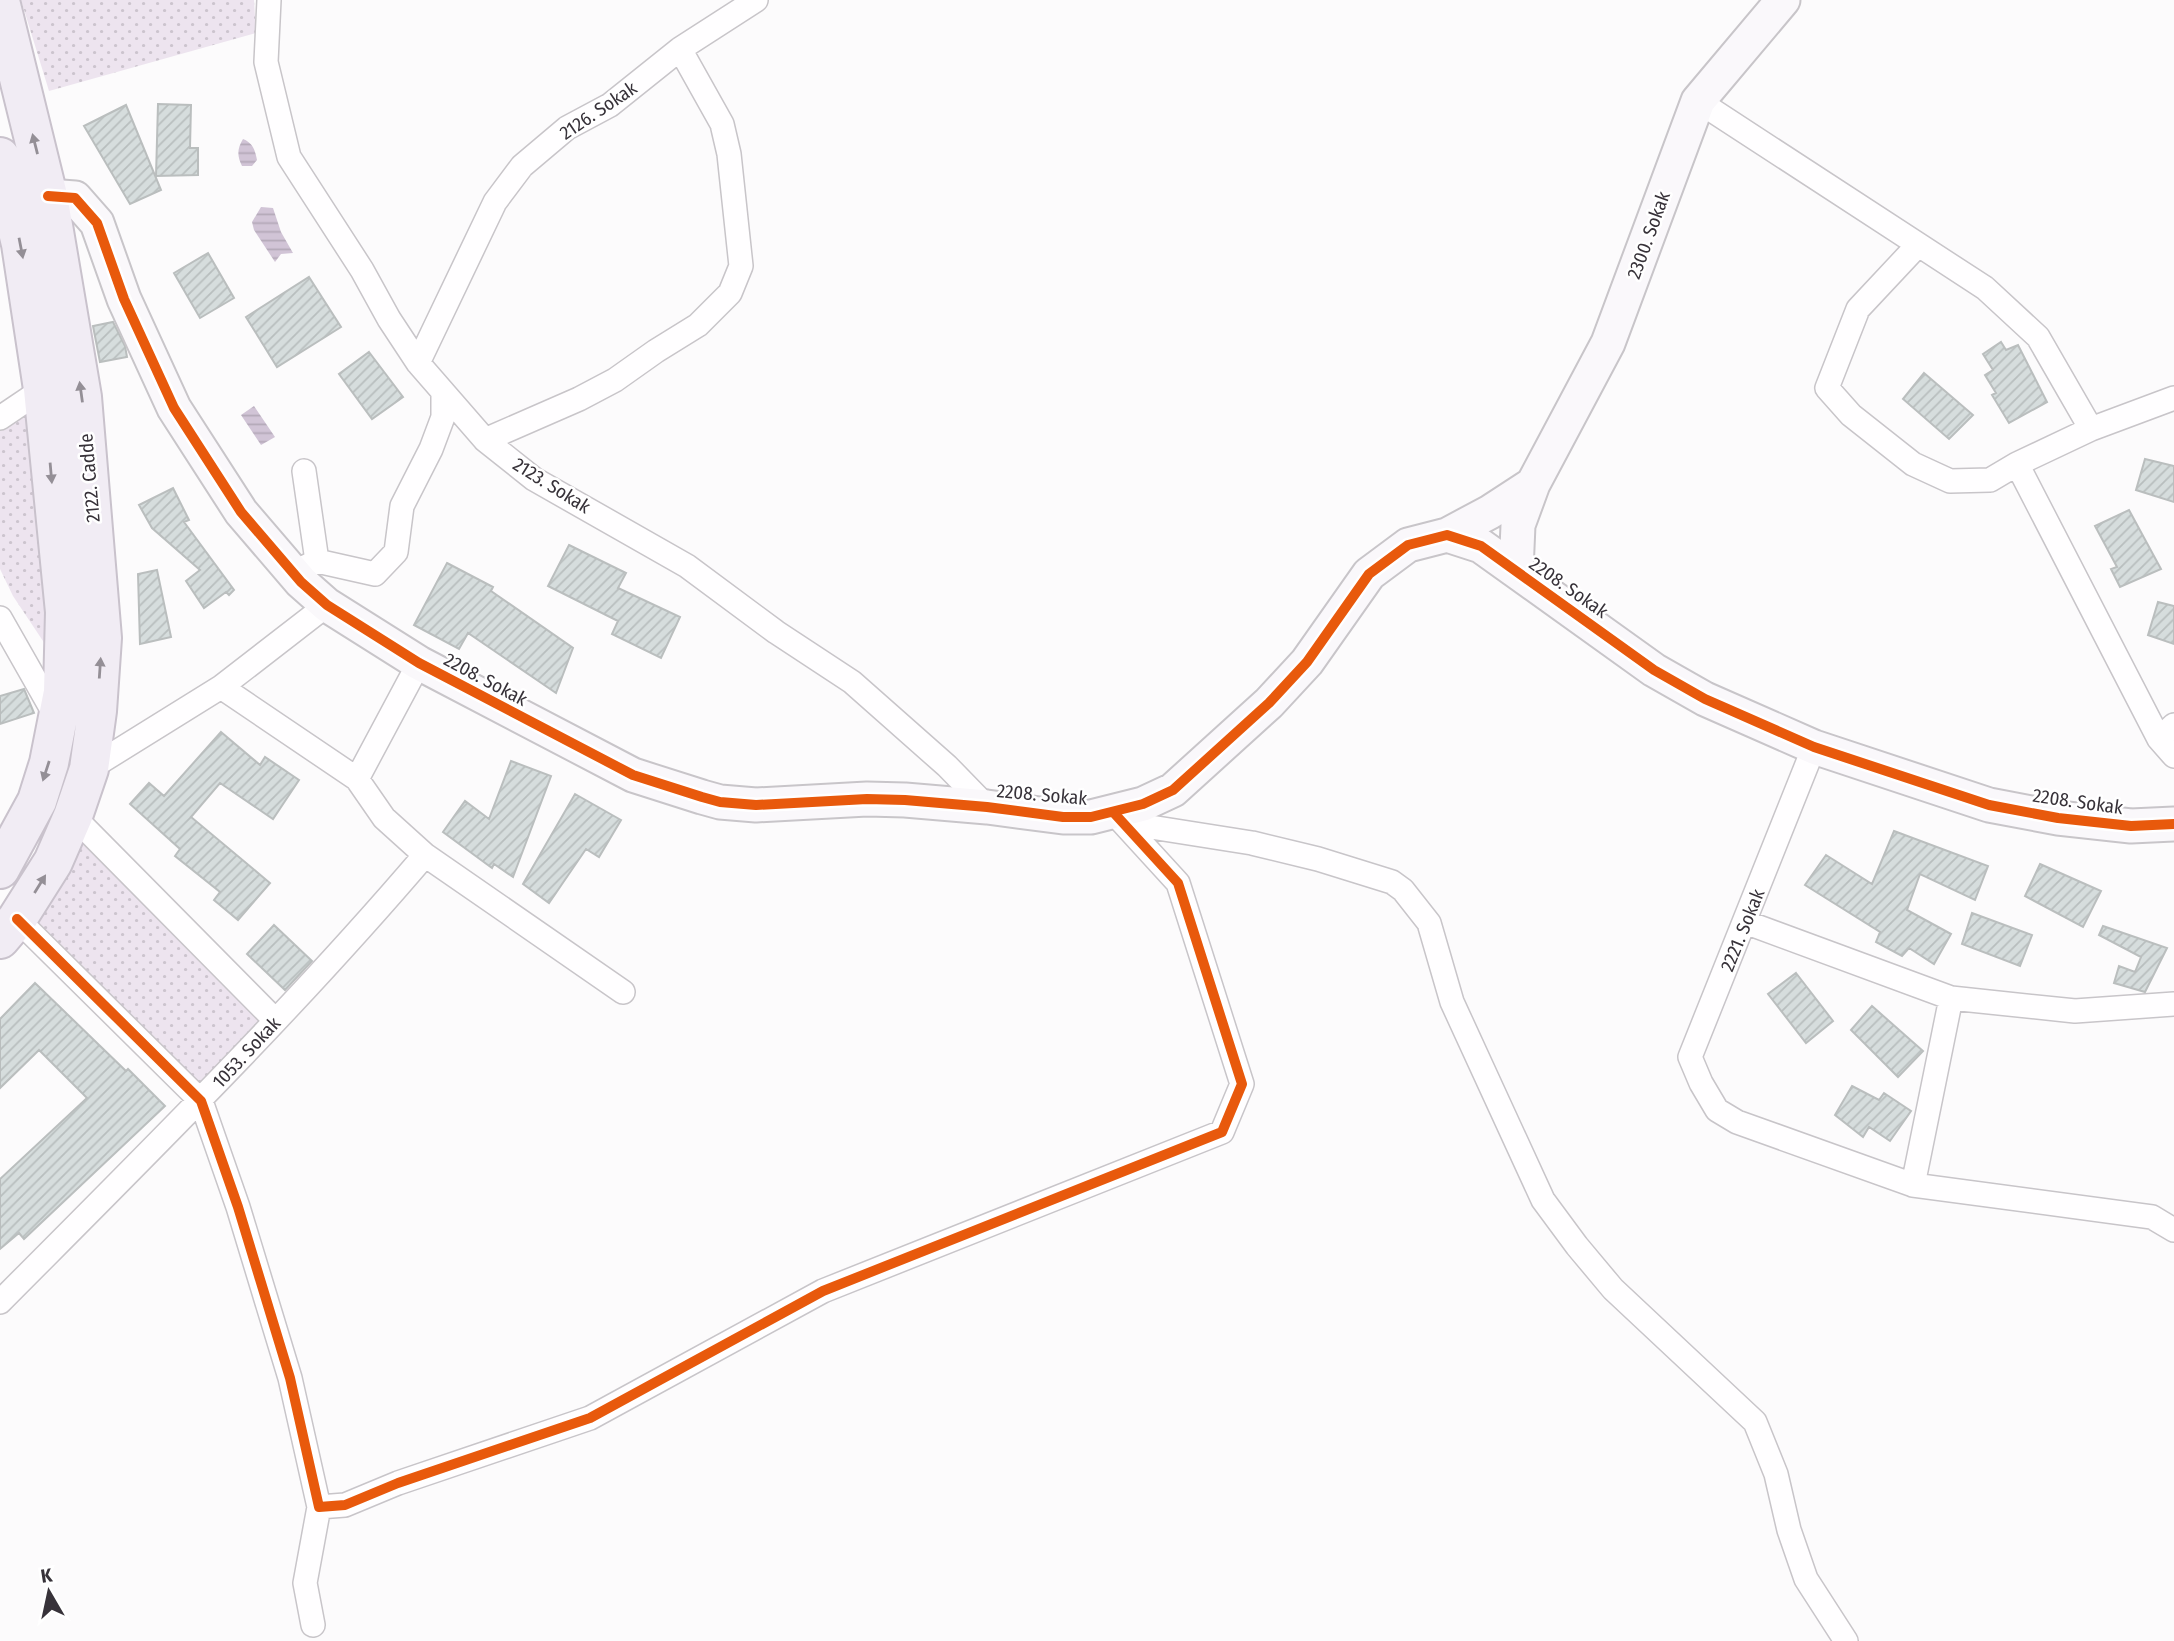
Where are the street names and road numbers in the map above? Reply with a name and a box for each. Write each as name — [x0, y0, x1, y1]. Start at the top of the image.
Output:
street label: 2126. Sokak — [555, 76, 641, 145]
street label: 2300. Sokak — [1622, 188, 1675, 282]
street label: 2122. Cadde — [74, 433, 105, 523]
street label: 2123. Sokak — [509, 453, 595, 518]
street label: 2208. Sokak — [1525, 552, 1613, 623]
street label: 2208. Sokak — [440, 648, 531, 711]
street label: 2208. Sokak — [996, 779, 1088, 810]
street label: 2208. Sokak — [2031, 784, 2125, 819]
street label: 2221. Sokak — [1716, 886, 1769, 975]
street label: 1053. Sokak — [208, 1012, 285, 1093]

